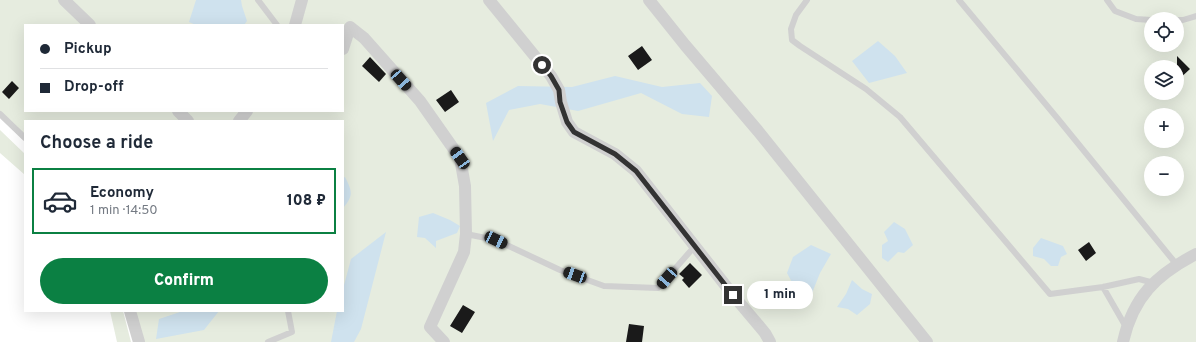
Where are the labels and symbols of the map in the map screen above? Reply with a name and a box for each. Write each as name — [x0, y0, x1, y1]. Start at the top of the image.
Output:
route start — [533, 56, 551, 74]
car — [389, 67, 413, 93]
car — [448, 145, 472, 171]
car — [483, 229, 509, 251]
car — [562, 265, 588, 285]
car — [655, 265, 679, 291]
callout: 1 min — [747, 281, 813, 309]
route end — [724, 286, 742, 304]

